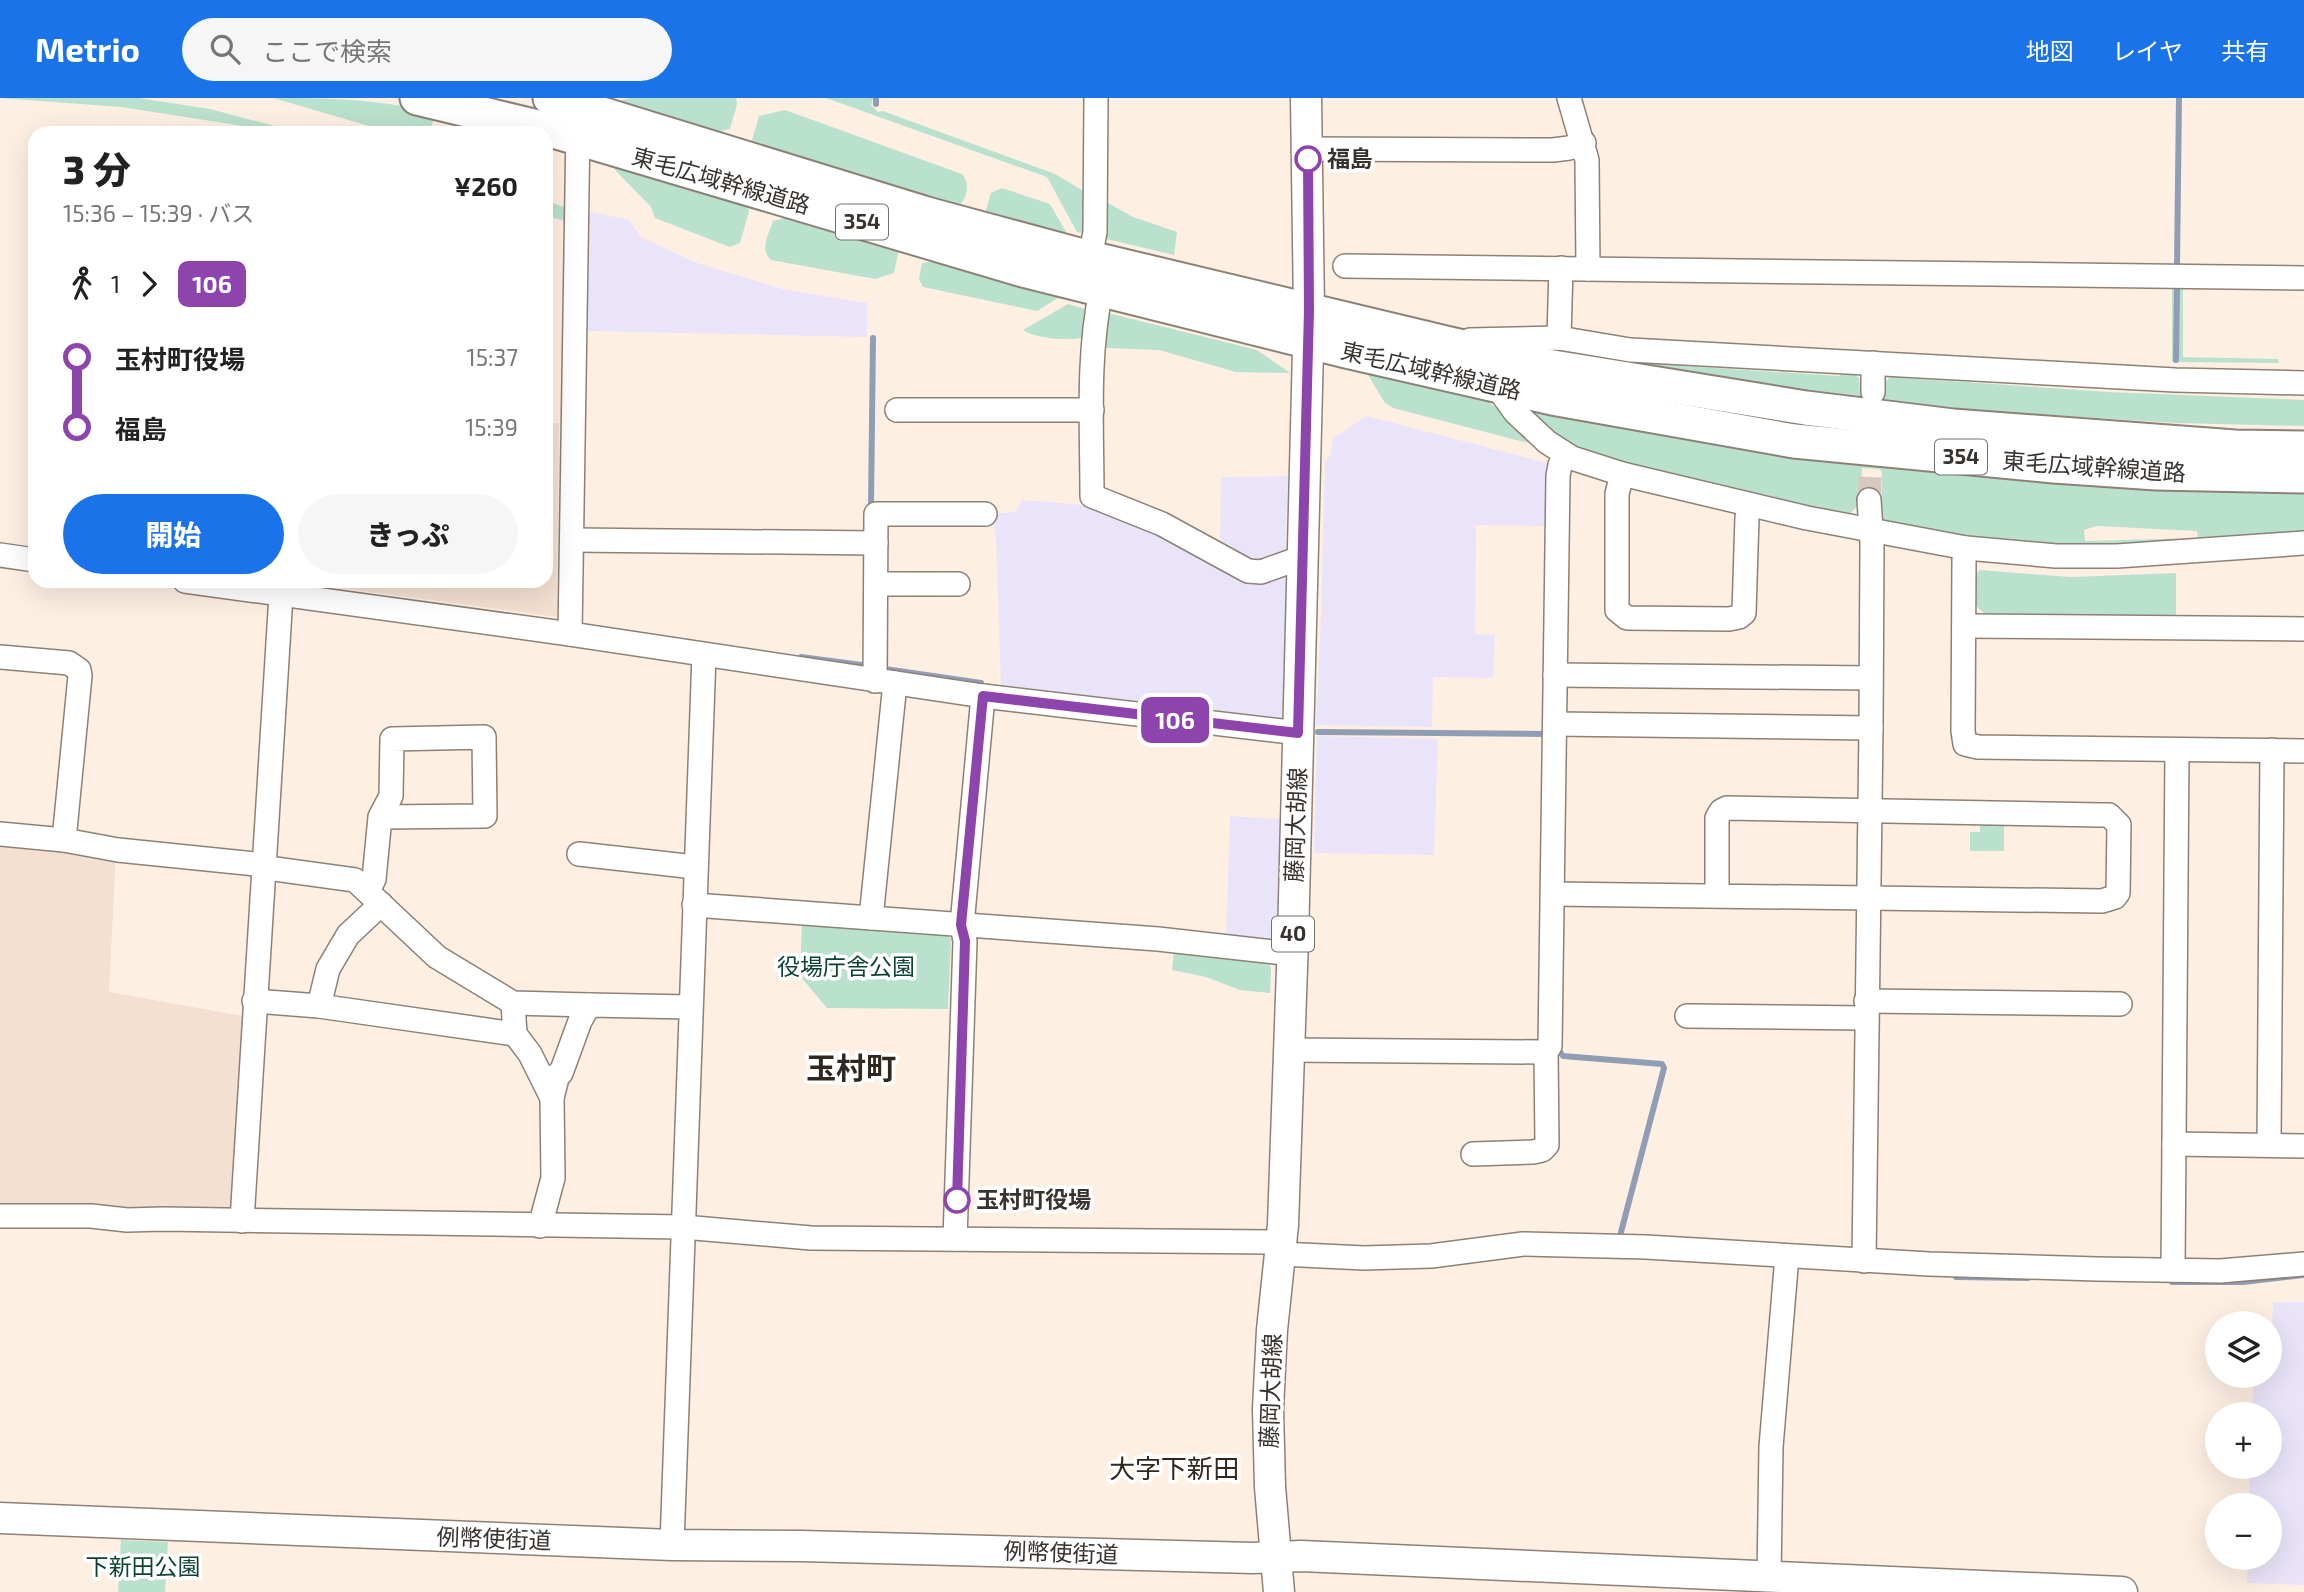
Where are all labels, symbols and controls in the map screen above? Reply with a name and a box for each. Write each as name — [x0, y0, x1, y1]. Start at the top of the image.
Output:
search box — [182, 18, 672, 81]
text: Metrio — [35, 29, 140, 69]
icon: search — [206, 30, 244, 68]
text: ここで検索 — [262, 35, 392, 66]
text: 地図 — [2026, 36, 2074, 65]
text: レイヤ — [2112, 36, 2183, 65]
text: 共有 — [2221, 36, 2269, 65]
street label: 東毛広域幹線道路 — [629, 141, 814, 219]
place label: 福島 — [1327, 144, 1373, 172]
text: 3 分 — [63, 146, 131, 192]
marker: 福島 — [1295, 146, 1321, 172]
text: ¥260 — [454, 170, 518, 201]
text: 15:36 – 15:39 · バス — [63, 199, 254, 227]
road number: 354 — [836, 204, 888, 240]
icon: walk — [63, 265, 101, 303]
icon: forward — [130, 265, 168, 303]
text: 106 — [192, 269, 232, 298]
text: 1 — [111, 270, 120, 298]
street label: 東毛広域幹線道路 — [1338, 336, 1524, 404]
text: 玉村町役場 — [115, 343, 245, 374]
text: 15:37 — [467, 343, 518, 371]
text: 福島 — [115, 413, 167, 444]
text: 15:39 — [465, 413, 518, 441]
road number: 354 — [1935, 440, 1987, 474]
street label: 東毛広域幹線道路 — [2001, 446, 2187, 486]
button: 開始 — [63, 494, 284, 574]
button: きっぷ — [298, 494, 518, 574]
line badge: 106 — [1135, 697, 1215, 743]
text: 106 — [1155, 705, 1195, 734]
street label: 藤岡大胡線 — [1279, 767, 1311, 883]
road number: 40 — [1272, 916, 1314, 952]
park label: 役場庁舎公園 — [777, 952, 915, 980]
district label: 玉村町 — [806, 1049, 896, 1085]
place label: 玉村町役場 — [976, 1185, 1091, 1213]
marker: 玉村町役場 — [944, 1187, 970, 1213]
map controls — [2205, 1311, 2282, 1570]
button: layers — [2205, 1311, 2282, 1388]
street label: 藤岡大胡線 — [1254, 1333, 1286, 1449]
button: + — [2205, 1402, 2282, 1479]
district label: 大字下新田 — [1109, 1452, 1239, 1483]
button: − — [2205, 1493, 2282, 1570]
street label: 例幣使街道 — [436, 1522, 552, 1554]
street label: 例幣使街道 — [1003, 1536, 1119, 1568]
park label: 下新田公園 — [86, 1552, 201, 1580]

